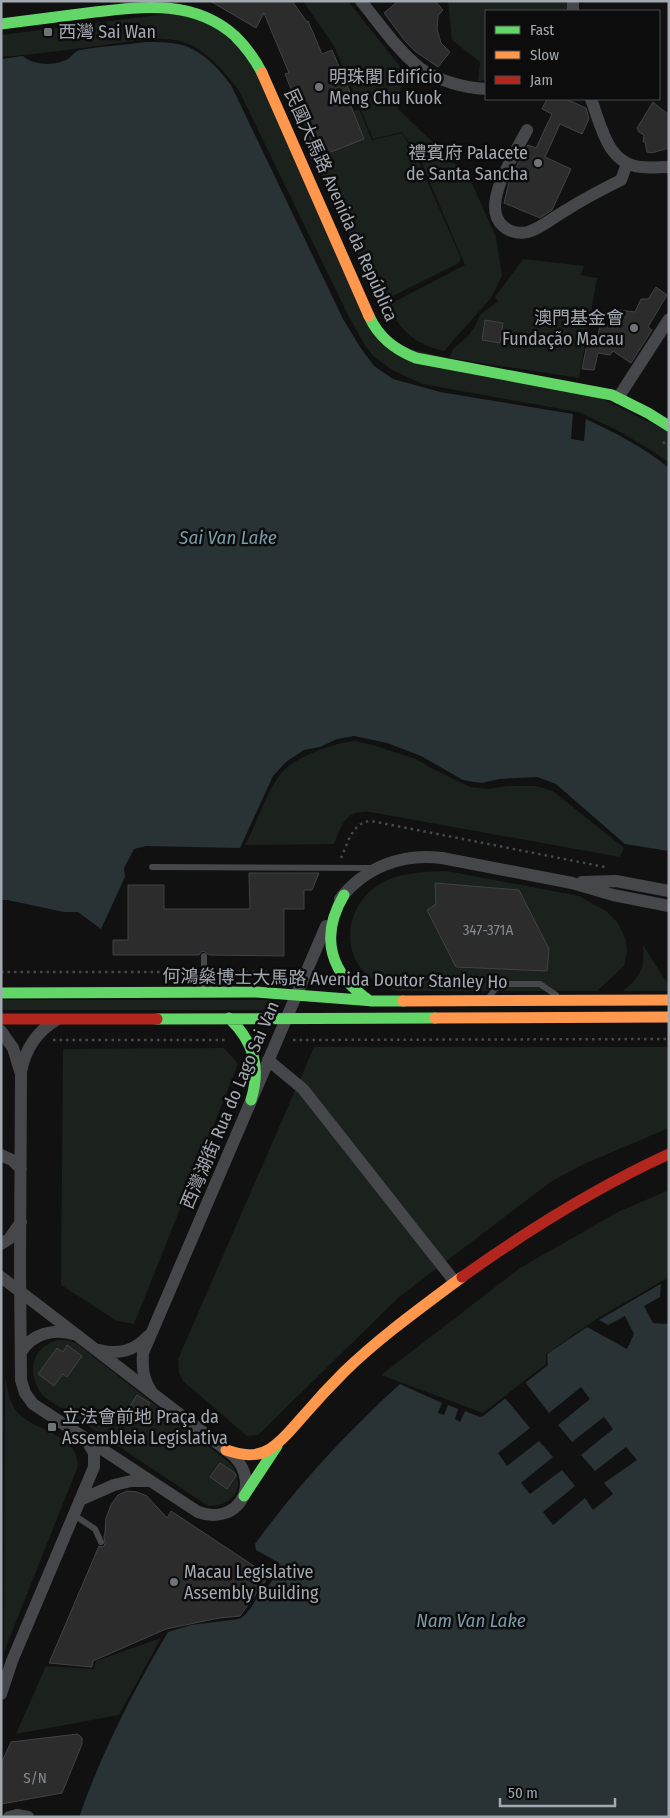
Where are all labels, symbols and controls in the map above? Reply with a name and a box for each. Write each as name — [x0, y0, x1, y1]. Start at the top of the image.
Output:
legend — [485, 10, 660, 100]
place label: 西灣 Sai Wan — [58, 21, 156, 43]
text: Fast — [530, 21, 554, 39]
marker: 西灣 Sai Wan — [42, 26, 54, 38]
text: Slow — [530, 46, 559, 64]
place label: 明珠閣 Edifício Meng Chu Kuok — [329, 66, 442, 109]
text: Jam — [530, 71, 553, 89]
marker: 明珠閣 Edifício Meng Chu Kuok — [313, 81, 325, 93]
street label: 民國大馬路 Avenida da República — [280, 85, 402, 325]
place label: 禮賓府 Palacete de Santa Sancha — [406, 142, 528, 185]
marker: 禮賓府 Palacete de Santa Sancha — [532, 157, 544, 169]
place label: 澳門基金會 Fundação Macau — [502, 307, 624, 350]
marker: 澳門基金會 Fundação Macau — [628, 322, 640, 334]
water label: Sai Van Lake — [178, 526, 277, 549]
house number: 347-371A — [463, 921, 513, 939]
street label: 何鴻燊博士大馬路 Avenida Doutor Stanley Ho — [162, 965, 508, 993]
street label: 西灣湖街 Rua do Lago Sai Van — [176, 998, 284, 1212]
place label: 立法會前地 Praça da Assembleia Legislativa — [62, 1406, 228, 1449]
marker: 立法會前地 Praça da Assembleia Legislativa — [46, 1421, 58, 1433]
place label: Macau Legislative Assembly Building — [184, 1561, 319, 1604]
marker: Macau Legislative Assembly Building — [168, 1576, 180, 1588]
water label: Nam Van Lake — [416, 1609, 526, 1632]
house number: S/N — [23, 1769, 47, 1787]
scale bar — [500, 1776, 615, 1808]
text: 50 m — [508, 1784, 538, 1802]

